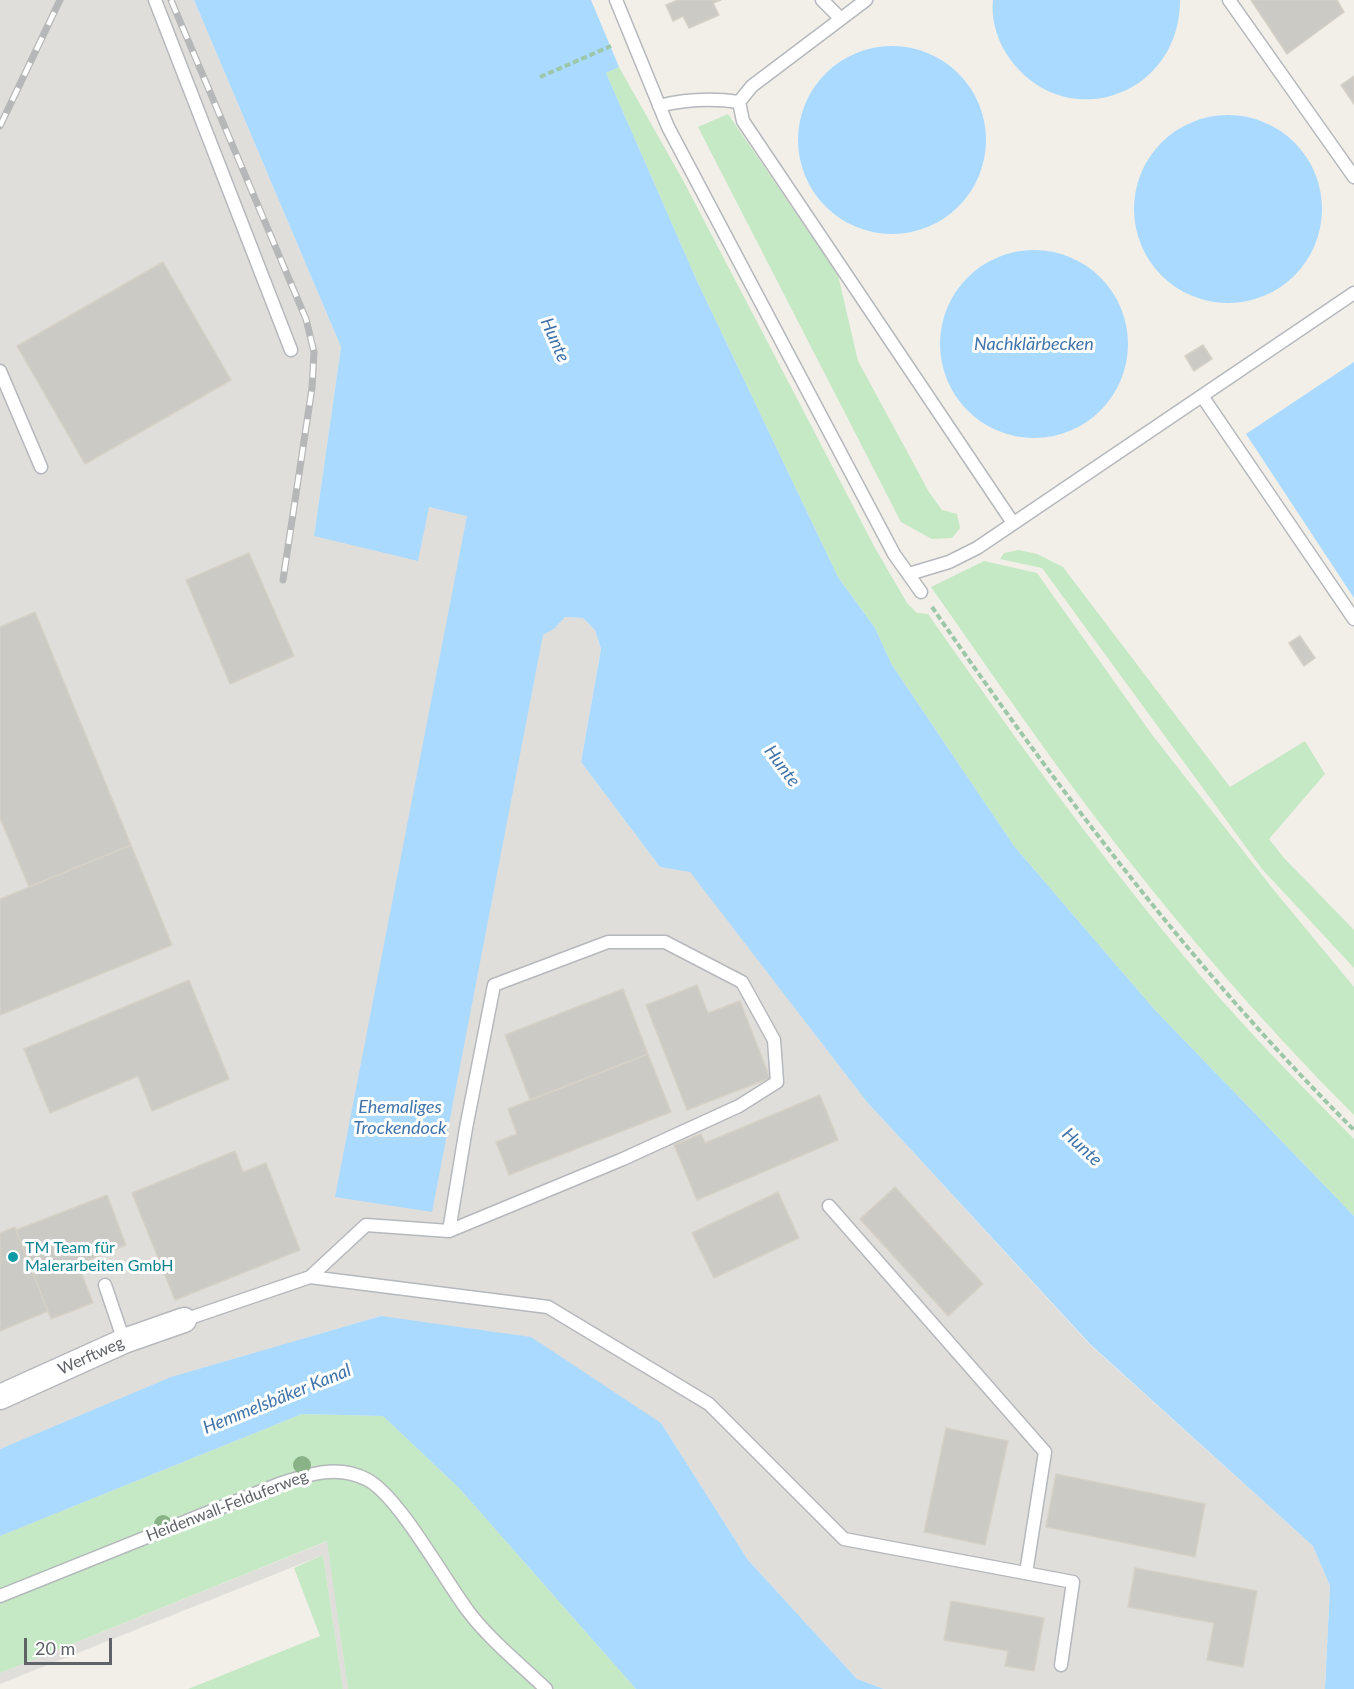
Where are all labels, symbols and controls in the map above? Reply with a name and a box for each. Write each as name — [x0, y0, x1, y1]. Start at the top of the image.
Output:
water label: Hunte — [536, 314, 574, 366]
water label: Nachklärbecken — [974, 333, 1094, 355]
water label: Hunte — [759, 741, 805, 791]
water label: Ehemaliges Trockendock — [353, 1096, 447, 1138]
water label: Hunte — [1058, 1123, 1106, 1171]
place label: TM Team für Malerarbeiten GmbH — [25, 1238, 173, 1276]
marker: TM Team für Malerarbeiten GmbH — [6, 1250, 20, 1264]
street label: Werftweg — [55, 1333, 127, 1379]
water label: Hemmelsbäker Kanal — [200, 1359, 354, 1439]
street label: Heidenwall-Felduferweg — [143, 1466, 311, 1546]
scale bar — [27, 1626, 116, 1664]
text: 20 m — [35, 1637, 75, 1659]

